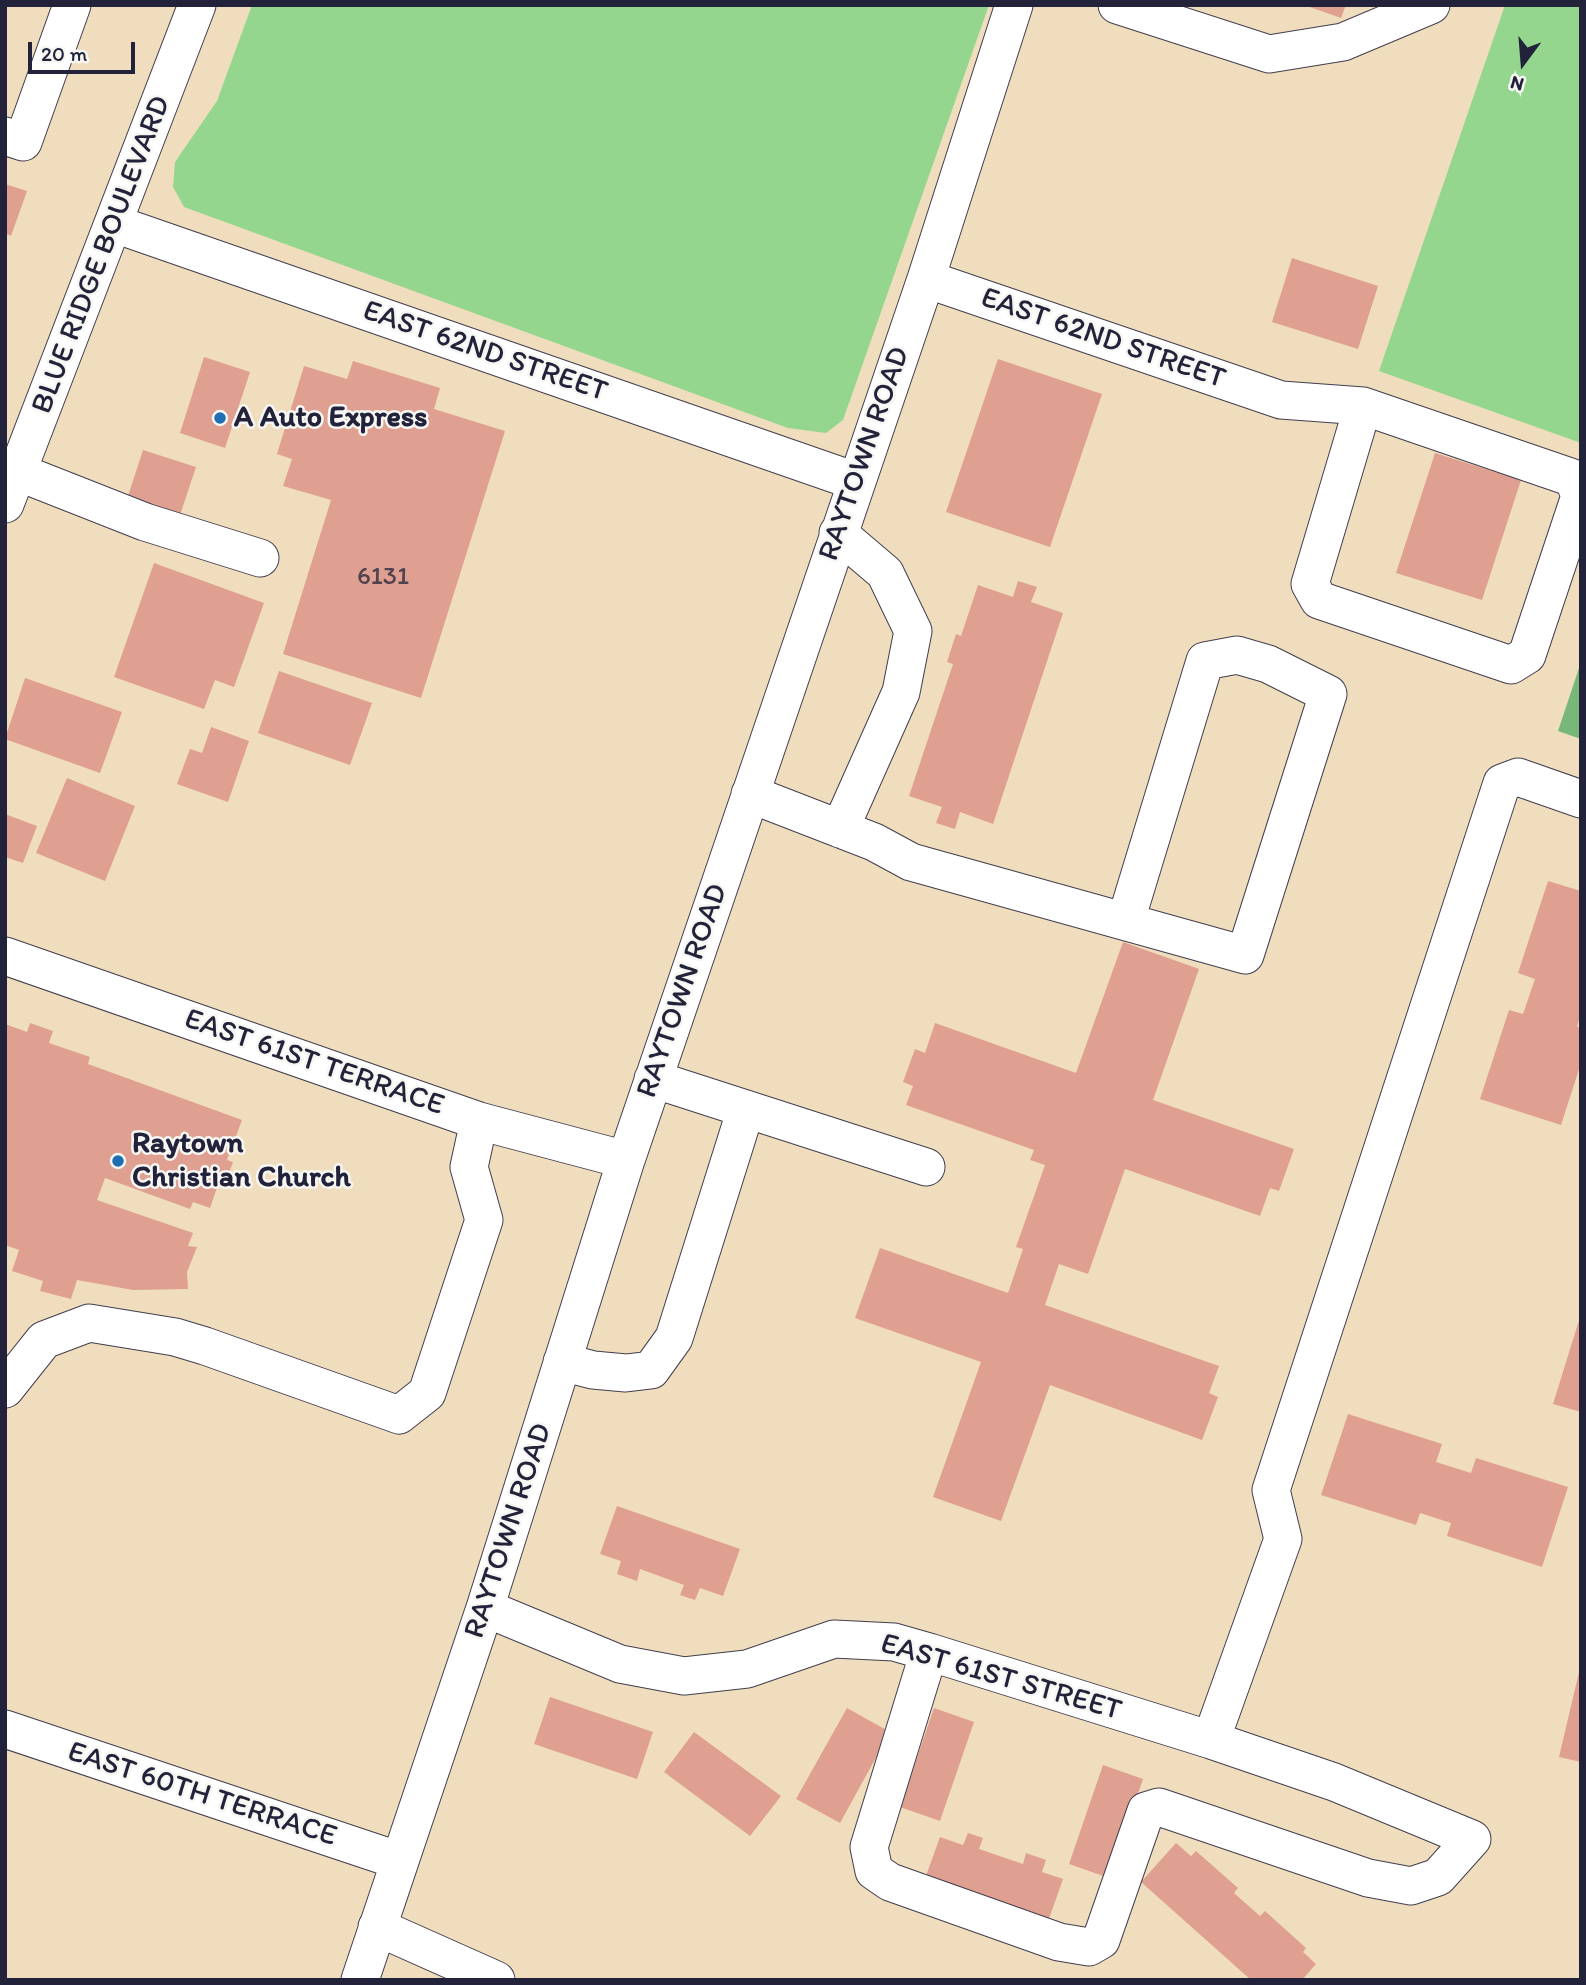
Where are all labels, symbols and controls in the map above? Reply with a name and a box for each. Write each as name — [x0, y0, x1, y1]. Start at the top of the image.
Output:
scale bar — [32, 28, 138, 72]
north arrow — [1488, 28, 1558, 98]
text: 20 m — [41, 41, 87, 66]
text: N — [1508, 71, 1526, 96]
street label: BLUE RIDGE BOULEVARD — [25, 91, 179, 419]
street label: EAST 62ND STREET — [976, 280, 1230, 398]
street label: EAST 62ND STREET — [358, 293, 612, 411]
street label: RAYTOWN ROAD — [812, 342, 918, 566]
place label: A Auto Express — [234, 400, 427, 436]
marker: A Auto Express — [212, 410, 228, 426]
house number: 6131 — [357, 561, 409, 593]
street label: RAYTOWN ROAD — [630, 879, 736, 1103]
street label: EAST 61ST TERRACE — [180, 1002, 448, 1124]
place label: Raytown Christian Church — [132, 1126, 351, 1196]
marker: Raytown Christian Church — [110, 1153, 126, 1169]
street label: RAYTOWN ROAD — [457, 1419, 561, 1643]
street label: EAST 61ST STREET — [876, 1626, 1126, 1730]
street label: EAST 60TH TERRACE — [63, 1735, 341, 1855]

